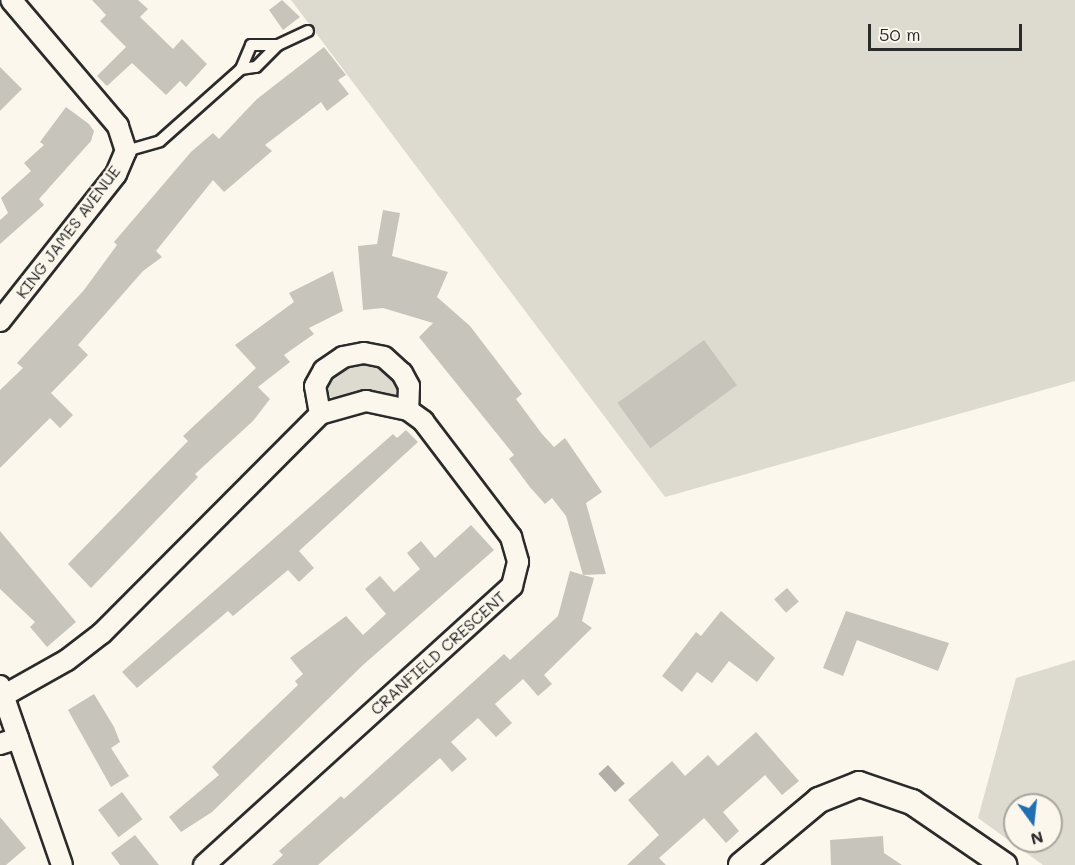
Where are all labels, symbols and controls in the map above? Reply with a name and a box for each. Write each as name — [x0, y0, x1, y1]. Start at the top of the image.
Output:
scale bar — [871, 12, 1026, 50]
text: 50 m — [879, 22, 921, 46]
street label: KING JAMES AVENUE — [12, 162, 124, 302]
street label: CRANFIELD CRESCENT — [366, 587, 510, 719]
north arrow — [1003, 793, 1063, 853]
text: N — [1029, 827, 1046, 851]

